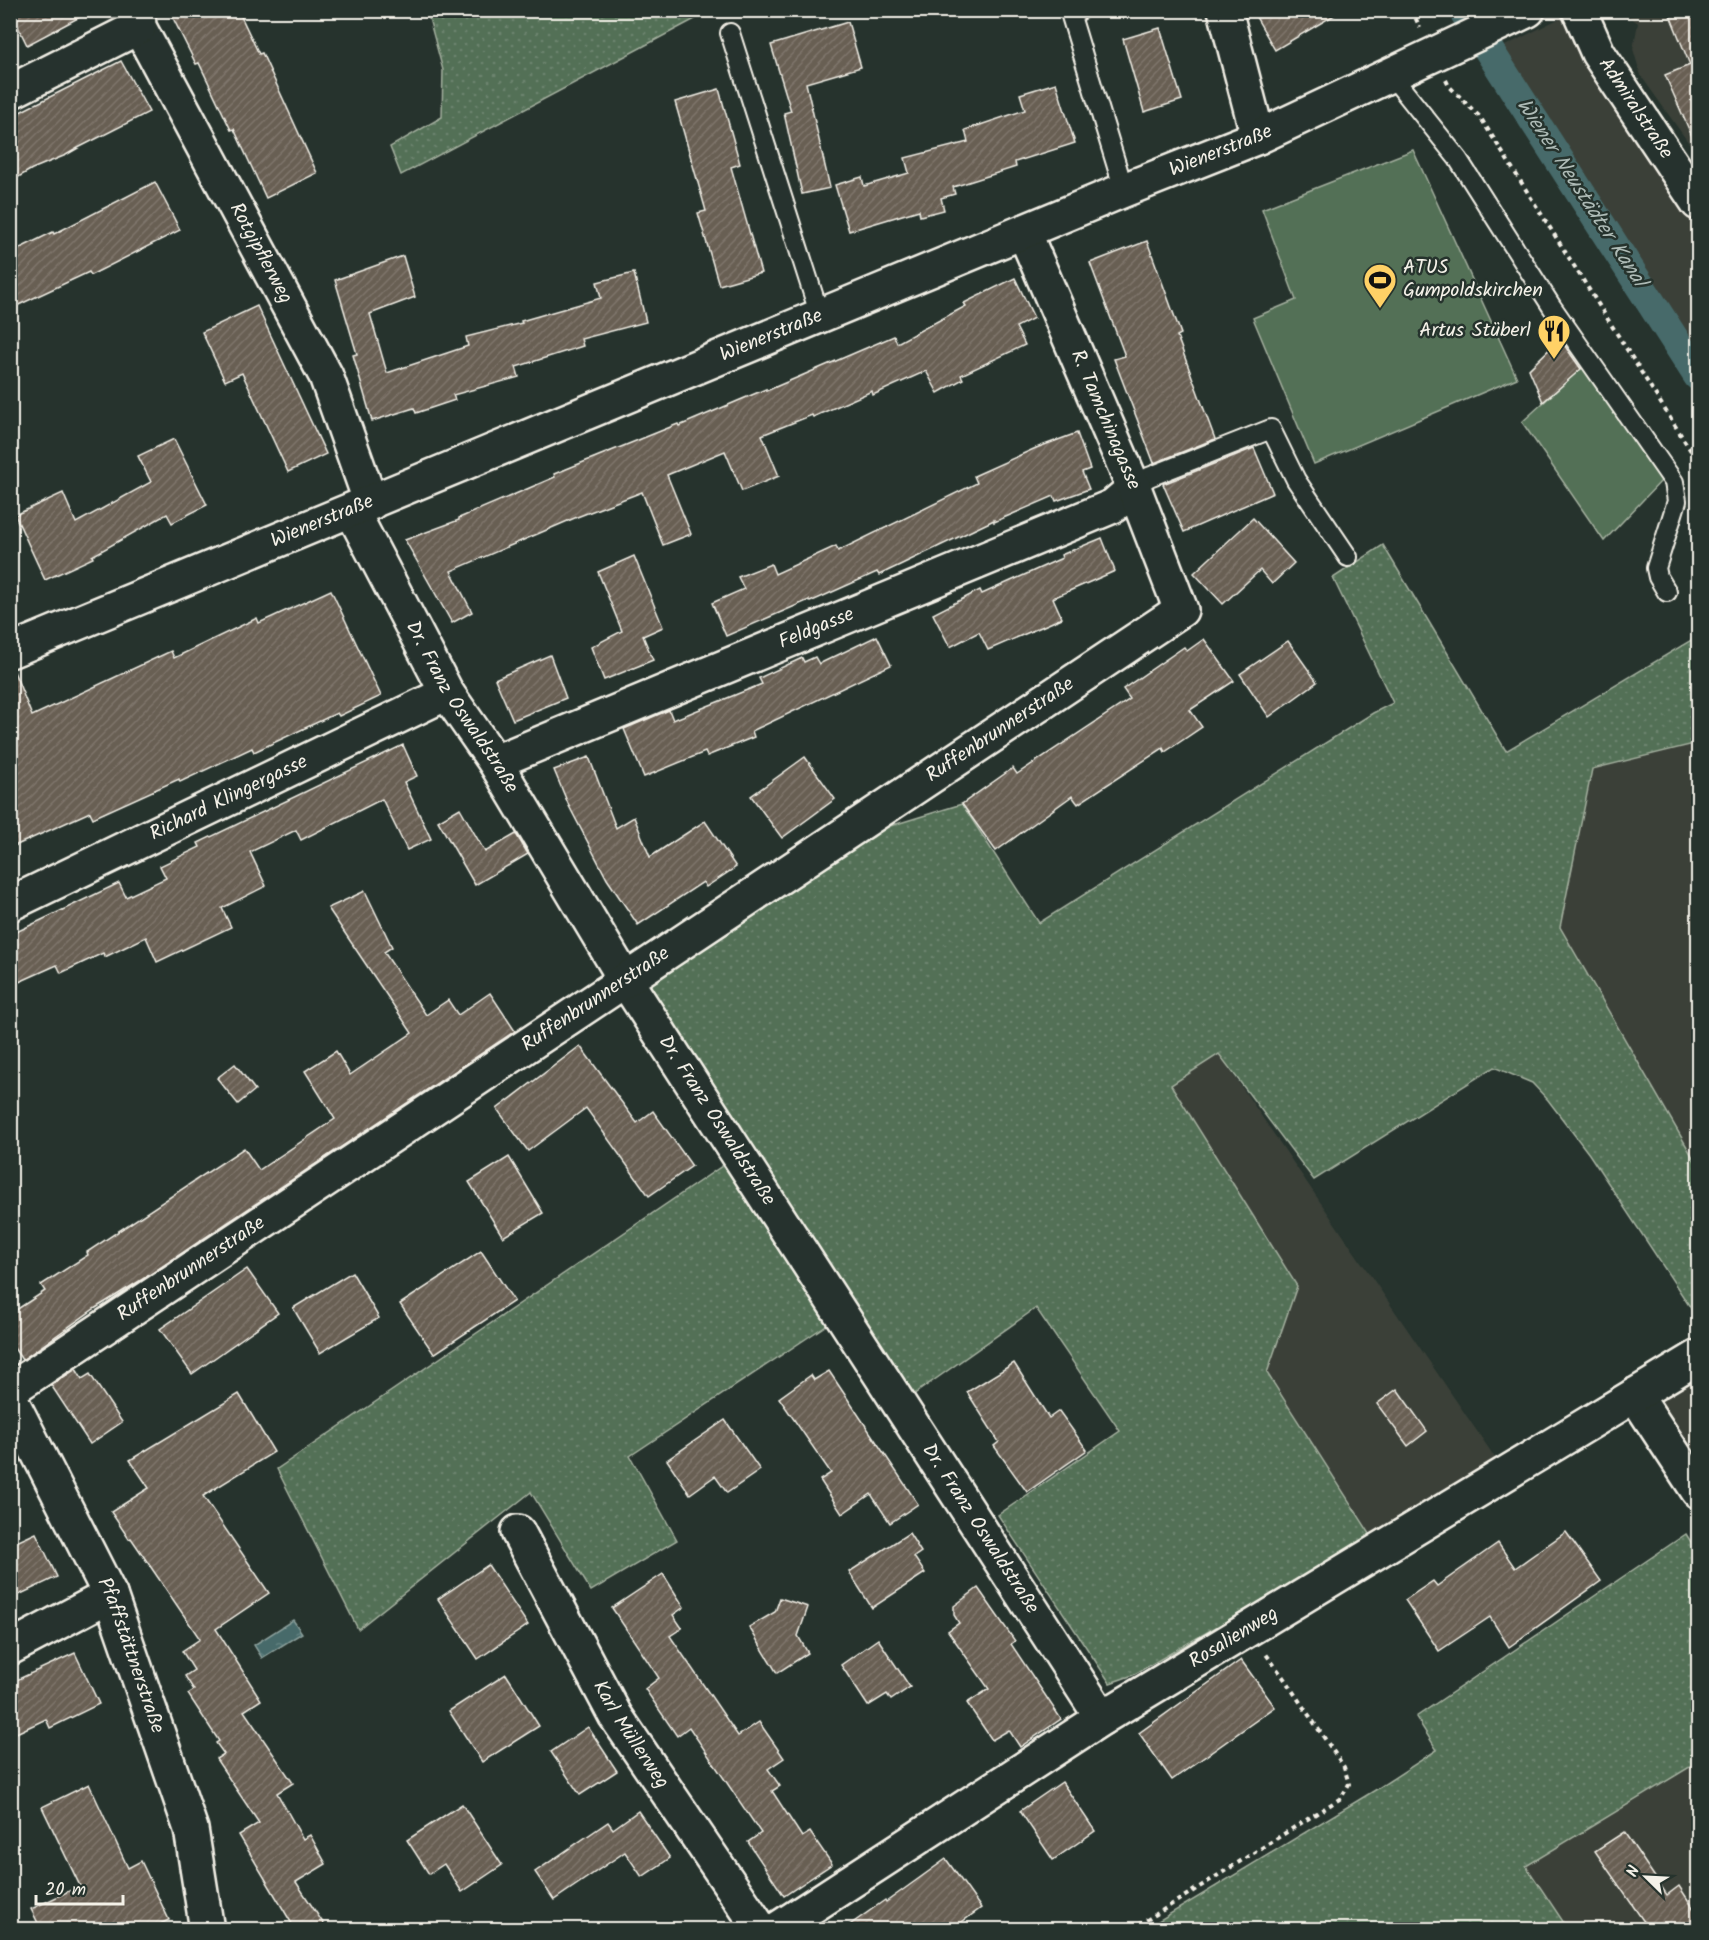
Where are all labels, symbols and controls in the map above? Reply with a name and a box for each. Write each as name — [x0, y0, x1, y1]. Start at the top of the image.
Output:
street label: Admiralstraße — [1589, 51, 1681, 166]
water label: Wiener Neustädter Kanal — [1507, 92, 1657, 297]
street label: Wienerstraße — [1165, 116, 1278, 186]
street label: Rotgipflerweg — [220, 197, 301, 310]
place label: ATUS Gumpoldskirchen — [1403, 252, 1543, 307]
sports icon: ATUS Gumpoldskirchen — [1362, 262, 1398, 309]
street label: Wienerstraße — [715, 300, 828, 371]
restaurant icon: Artus Stüberl — [1536, 313, 1572, 360]
place label: Artus Stüberl — [1419, 315, 1531, 347]
street label: R. Tamchinagasse — [1061, 345, 1149, 495]
street label: Wienerstraße — [266, 486, 379, 557]
street label: Feldgasse — [774, 599, 859, 659]
street label: Dr. Franz Oswaldstraße — [396, 615, 526, 800]
street label: Ruffenbrunnerstraße — [920, 669, 1081, 792]
street label: Richard Klingergasse — [144, 746, 313, 850]
street label: Ruffenbrunnerstraße — [515, 939, 677, 1061]
street label: Dr. Franz Oswaldstraße — [649, 1029, 783, 1213]
street label: Ruffenbrunnerstraße — [111, 1208, 272, 1330]
street label: Dr. Franz Oswaldstraße — [913, 1437, 1047, 1621]
street label: Pfaffstättnerstraße — [88, 1572, 173, 1738]
street label: Rosalienweg — [1183, 1599, 1285, 1678]
street label: Karl Müllerweg — [584, 1675, 677, 1796]
north arrow — [1616, 1847, 1676, 1907]
text: N — [1620, 1862, 1647, 1881]
scale bar — [36, 1868, 123, 1906]
text: 20 m — [45, 1876, 86, 1905]

